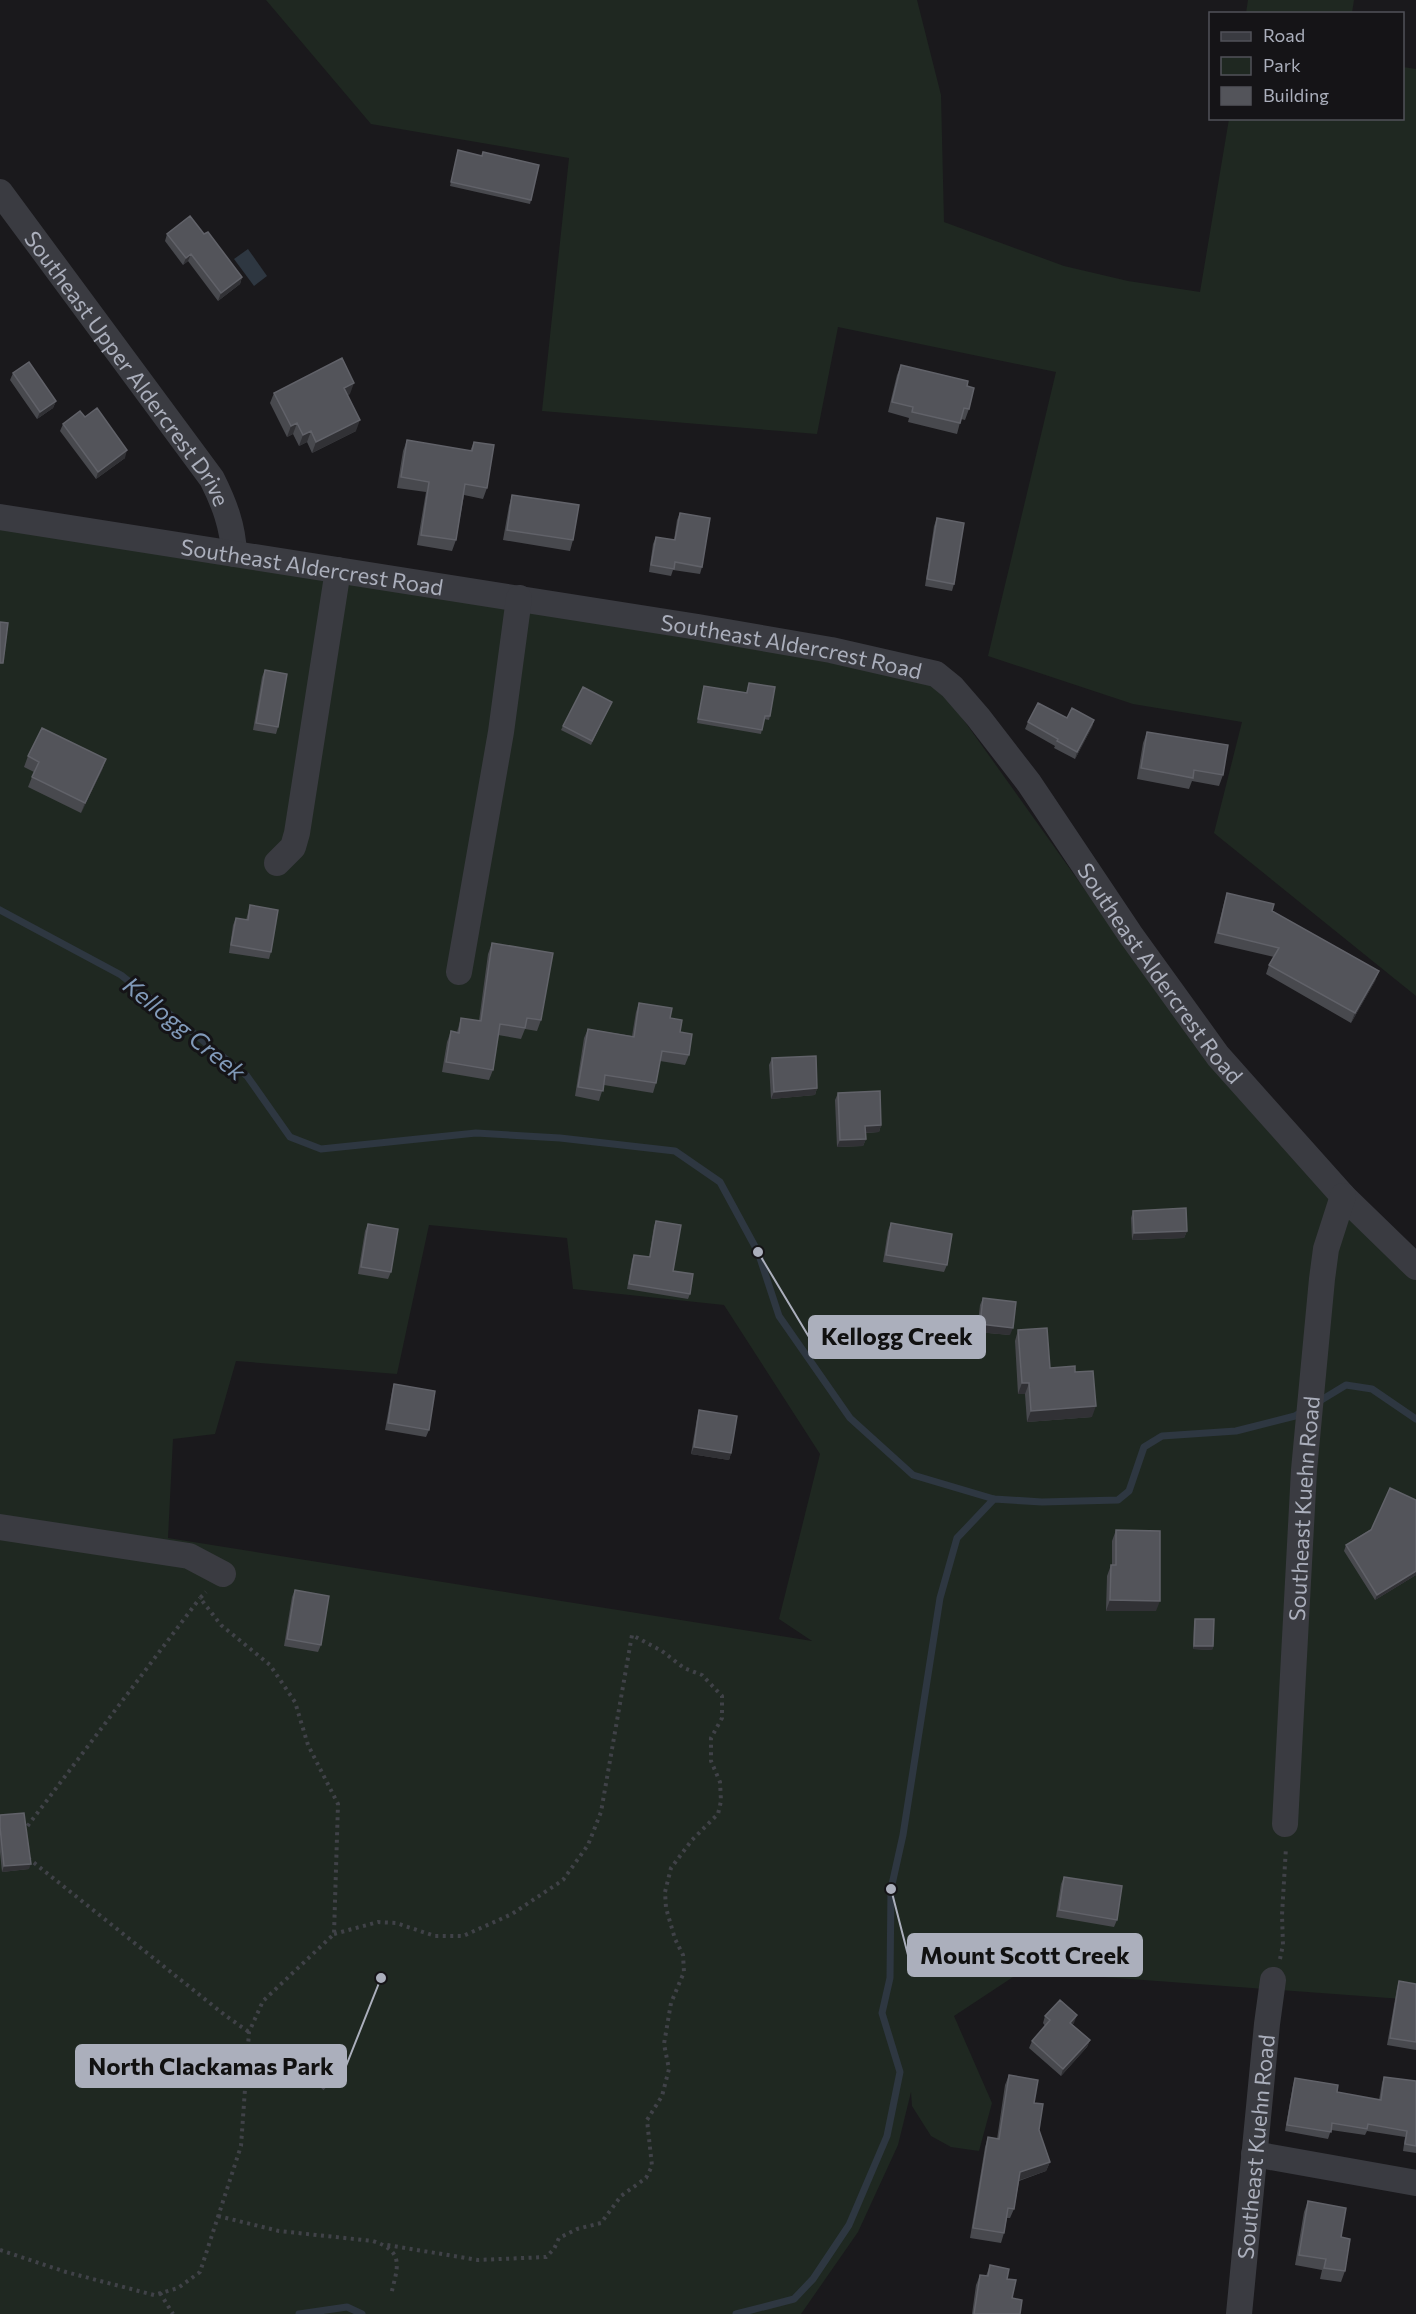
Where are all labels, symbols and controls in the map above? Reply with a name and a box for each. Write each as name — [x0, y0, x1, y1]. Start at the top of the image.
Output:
legend — [1209, 12, 1404, 120]
text: Road — [1263, 24, 1305, 46]
text: Park — [1263, 54, 1301, 76]
text: Building — [1263, 84, 1329, 106]
street label: Southeast Upper Aldercrest Drive — [19, 225, 236, 510]
street label: Southeast Aldercrest Road — [179, 532, 445, 600]
street label: Southeast Aldercrest Road — [659, 608, 925, 684]
street label: Southeast Aldercrest Road — [1072, 857, 1249, 1089]
water label: Kellogg Creek — [118, 970, 253, 1087]
callout: Kellogg Creek — [809, 1316, 985, 1358]
text: Kellogg Creek — [821, 1321, 973, 1350]
street label: Southeast Kuehn Road — [1282, 1395, 1324, 1622]
callout: Mount Scott Creek — [908, 1934, 1142, 1976]
text: Mount Scott Creek — [920, 1940, 1130, 1969]
street label: Southeast Kuehn Road — [1231, 2033, 1279, 2260]
callout: North Clackamas Park — [76, 2045, 346, 2087]
text: North Clackamas Park — [88, 2051, 334, 2080]

